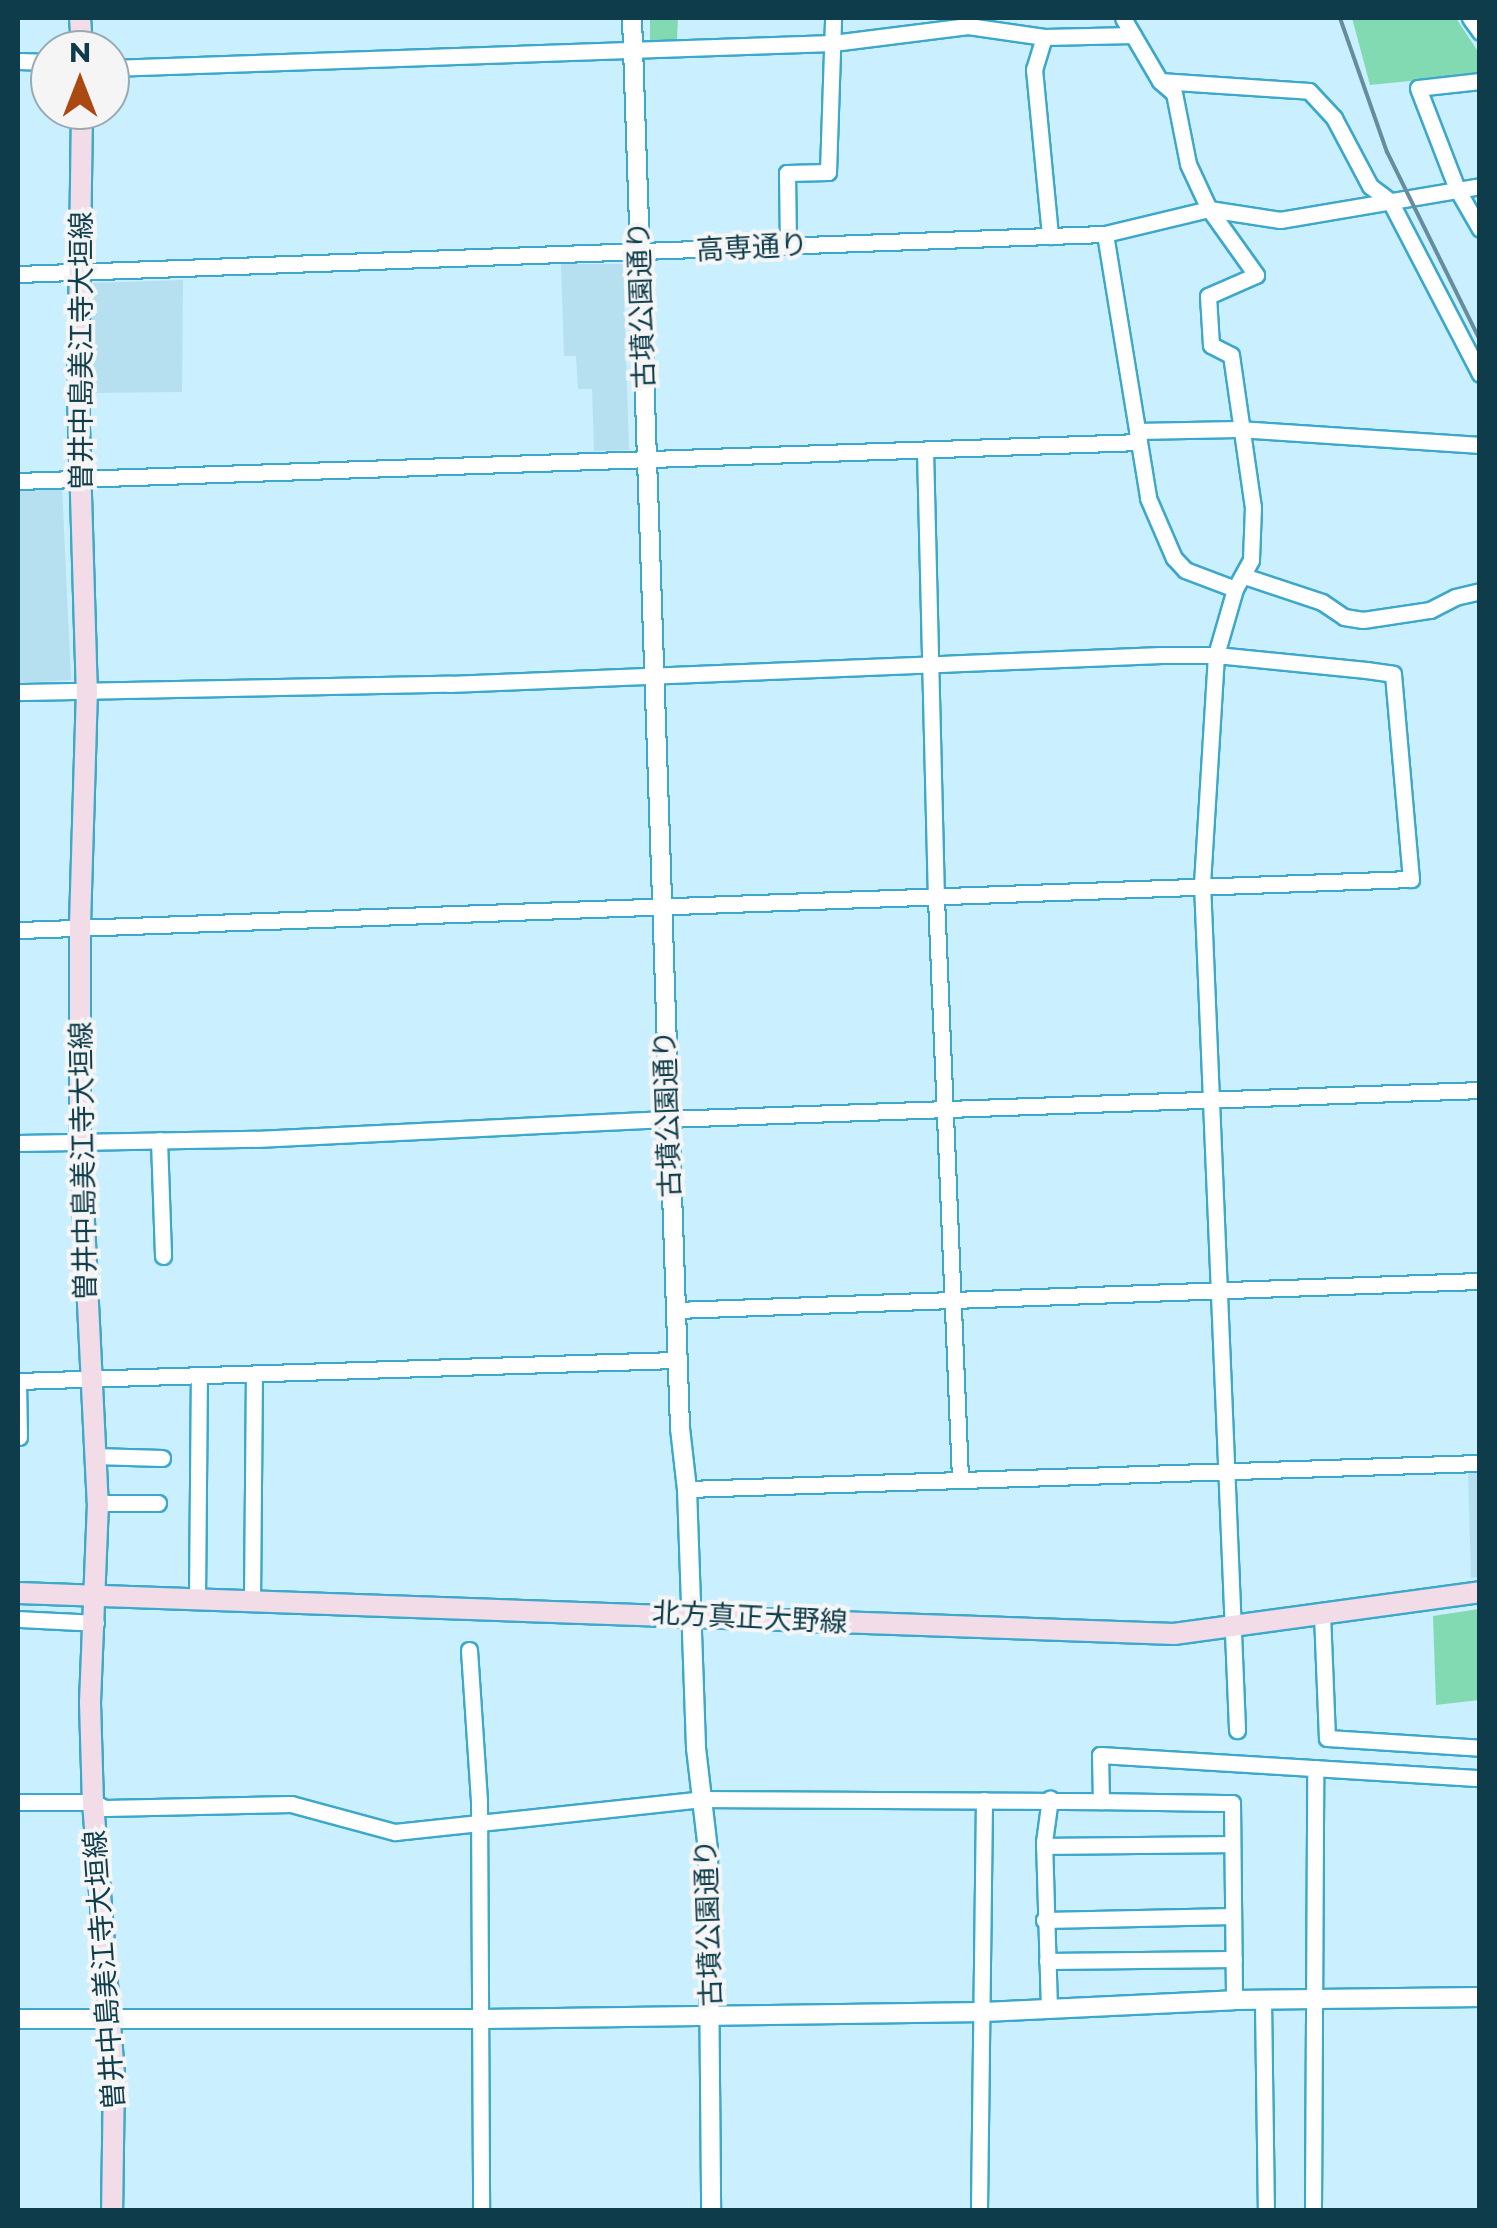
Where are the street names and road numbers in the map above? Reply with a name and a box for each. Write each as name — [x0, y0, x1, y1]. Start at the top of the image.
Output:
street label: 曽井中島美江寺大垣線 — [64, 211, 98, 491]
street label: 古墳公園通り — [621, 220, 661, 390]
street label: 高専通り — [695, 227, 809, 267]
street label: 曽井中島美江寺大垣線 — [64, 1021, 102, 1301]
street label: 古墳公園通り — [647, 1029, 687, 1199]
street label: 北方真正大野線 — [651, 1595, 849, 1639]
street label: 曽井中島美江寺大垣線 — [77, 1829, 131, 2111]
street label: 古墳公園通り — [688, 1838, 728, 2008]

